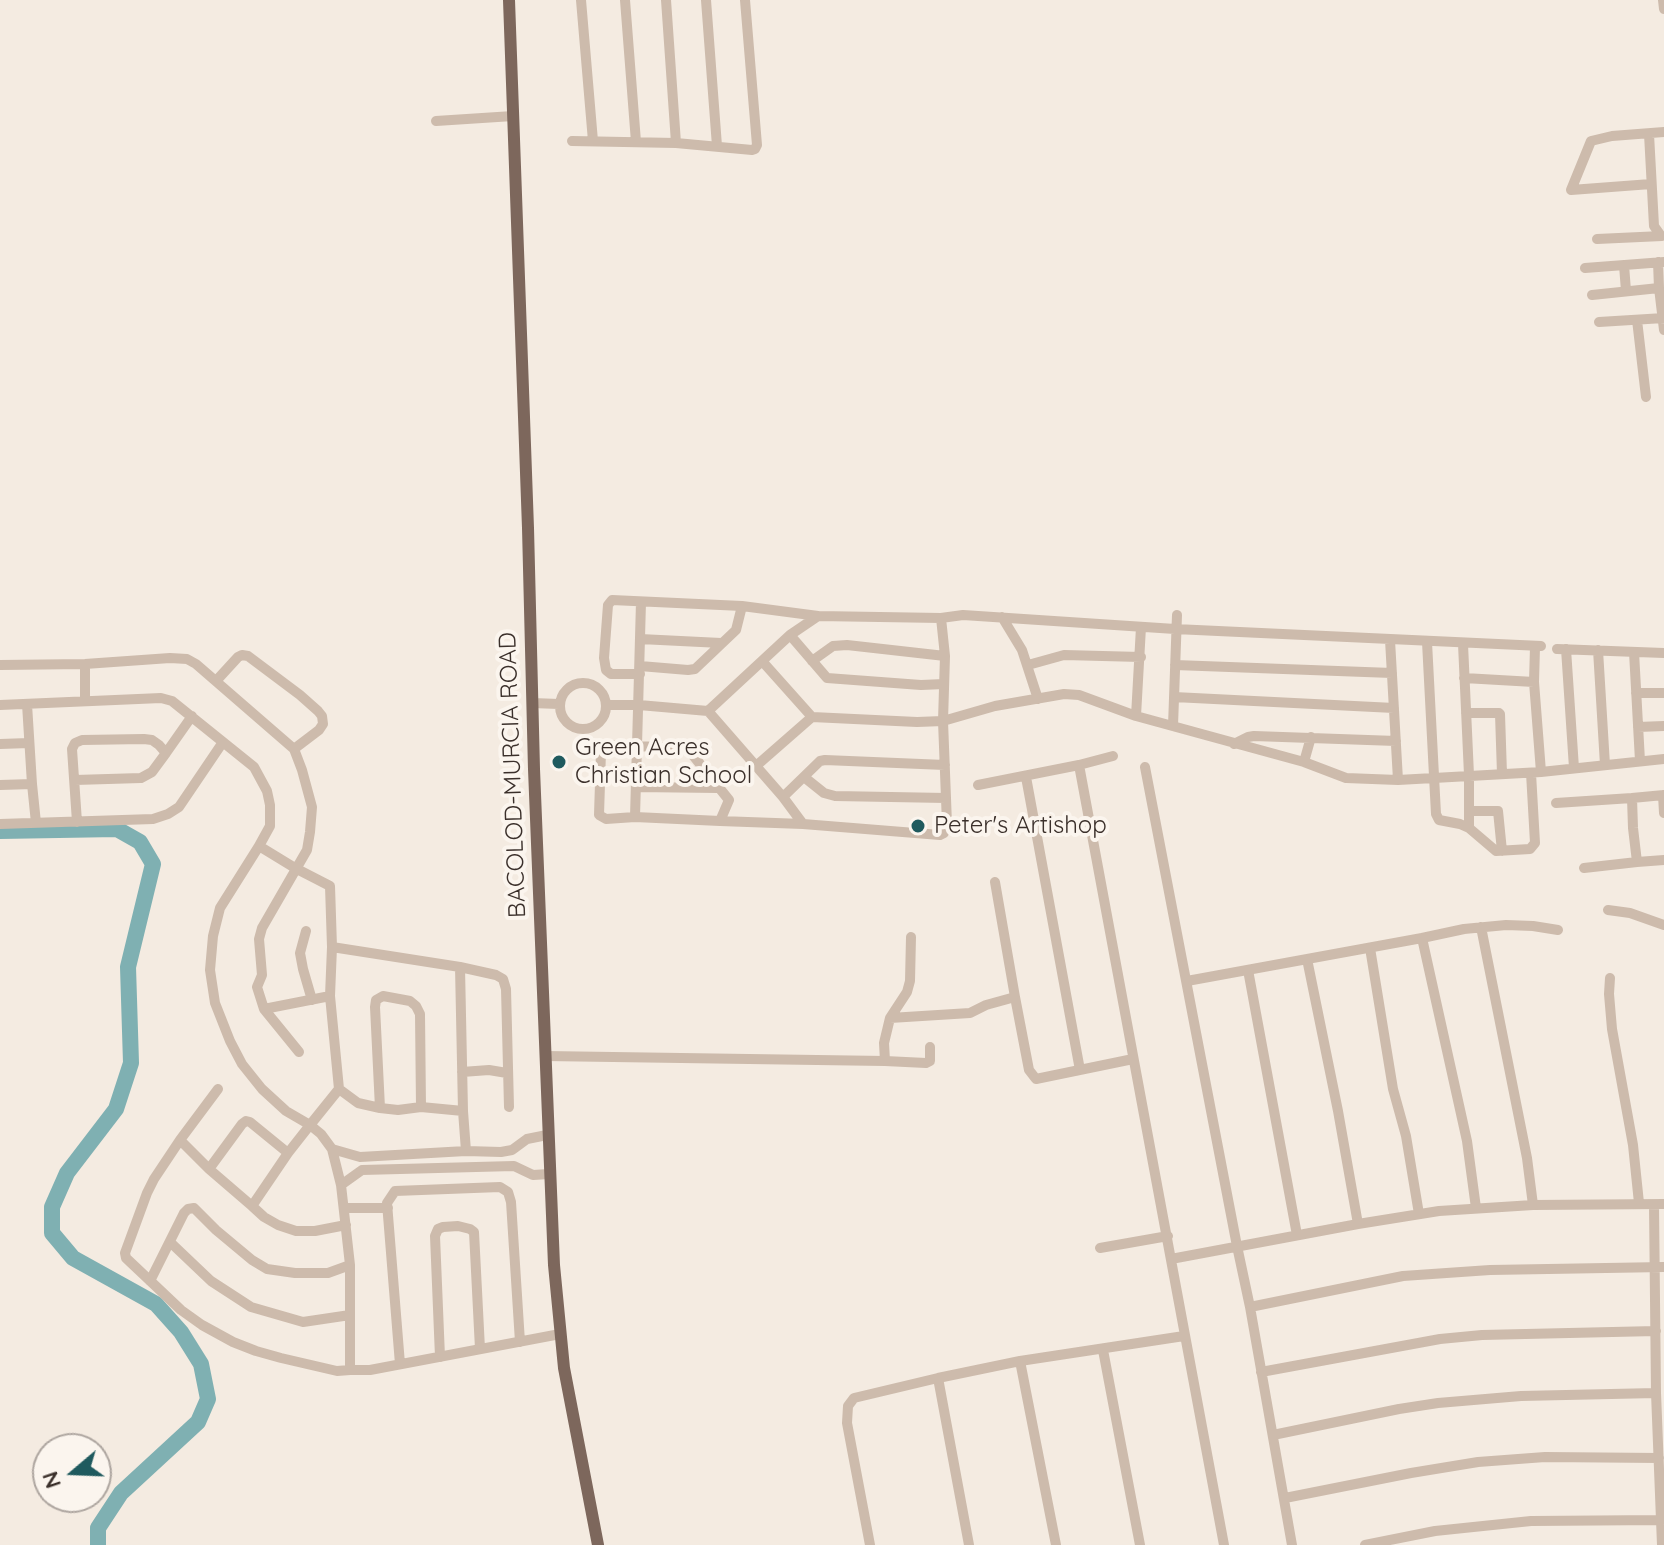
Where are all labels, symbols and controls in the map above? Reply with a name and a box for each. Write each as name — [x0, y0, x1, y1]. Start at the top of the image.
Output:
street label: BACOLOD-MURCIA ROAD — [494, 632, 532, 918]
place label: Green Acres Christian School — [575, 734, 752, 790]
marker: Green Acres Christian School — [550, 753, 568, 771]
place label: Peter's Artishop — [934, 812, 1107, 840]
marker: Peter's Artishop — [909, 817, 927, 835]
north arrow — [32, 1433, 112, 1513]
text: N — [35, 1468, 67, 1492]

